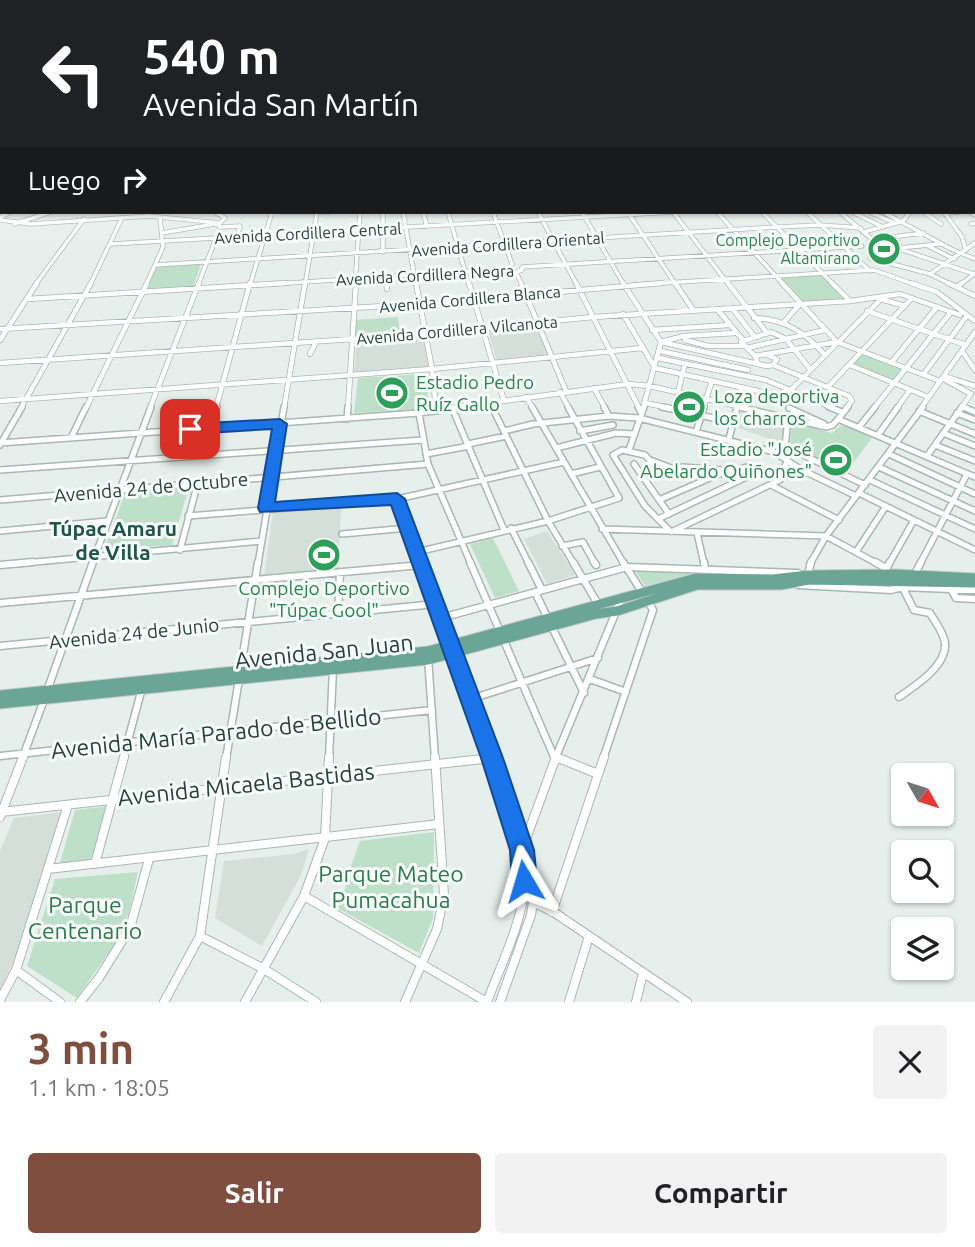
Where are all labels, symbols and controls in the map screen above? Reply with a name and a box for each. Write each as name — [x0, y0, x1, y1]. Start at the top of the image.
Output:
icon: left — [28, 28, 119, 119]
text: 540 m — [143, 28, 280, 83]
text: Avenida San Martín — [143, 86, 419, 122]
icon: right — [115, 161, 153, 199]
text: Luego — [28, 166, 101, 195]
street label: Avenida Cordillera Central — [214, 219, 402, 247]
street label: Avenida Cordillera Oriental — [411, 228, 605, 260]
sports icon: Complejo Deportivo Altamirano — [865, 230, 903, 268]
place label: Complejo Deportivo Altamirano — [716, 231, 860, 267]
street label: Avenida Cordillera Negra — [335, 261, 515, 289]
street label: Avenida Cordillera Blanca — [379, 282, 561, 316]
street label: Avenida Cordillera Vilcanota — [356, 312, 558, 348]
place label: Estadio Pedro Ruíz Gallo — [416, 371, 534, 415]
sports icon: Estadio Pedro Ruíz Gallo — [373, 374, 411, 412]
place label: Loza deportiva los charros — [714, 385, 840, 429]
sports icon: Loza deportiva los charros — [670, 388, 708, 426]
pin — [160, 399, 220, 459]
icon: arrive — [171, 410, 209, 448]
place label: Estadio "José Abelardo Quiñones" — [640, 438, 812, 482]
sports icon: Estadio "José Abelardo Quiñones" — [817, 441, 855, 479]
street label: Avenida 24 de Octubre — [53, 468, 249, 506]
district label: Túpac Amaru de Villa — [49, 516, 177, 564]
sports icon: Complejo Deportivo "Túpac Gool" — [305, 536, 343, 574]
place label: Complejo Deportivo "Túpac Gool" — [238, 577, 410, 621]
street label: Avenida 24 de Junio — [48, 613, 220, 653]
street label: Avenida San Juan — [233, 629, 415, 673]
street label: Avenida María Parado de Bellido — [49, 703, 383, 763]
street label: Avenida Micaela Bastidas — [116, 758, 376, 810]
north arrow — [891, 763, 954, 826]
map controls — [891, 763, 954, 980]
button: search — [891, 840, 954, 903]
position arrow — [487, 844, 561, 918]
park label: Parque Mateo Pumacahua — [318, 861, 464, 912]
park label: Parque Centenario — [28, 892, 142, 943]
button: layers — [891, 917, 954, 980]
text: 3 min — [28, 1025, 134, 1072]
button: close — [873, 1025, 947, 1099]
text: 1.1 km · 18:05 — [28, 1075, 170, 1100]
button: Salir — [28, 1153, 481, 1233]
button: Compartir — [495, 1153, 947, 1233]

